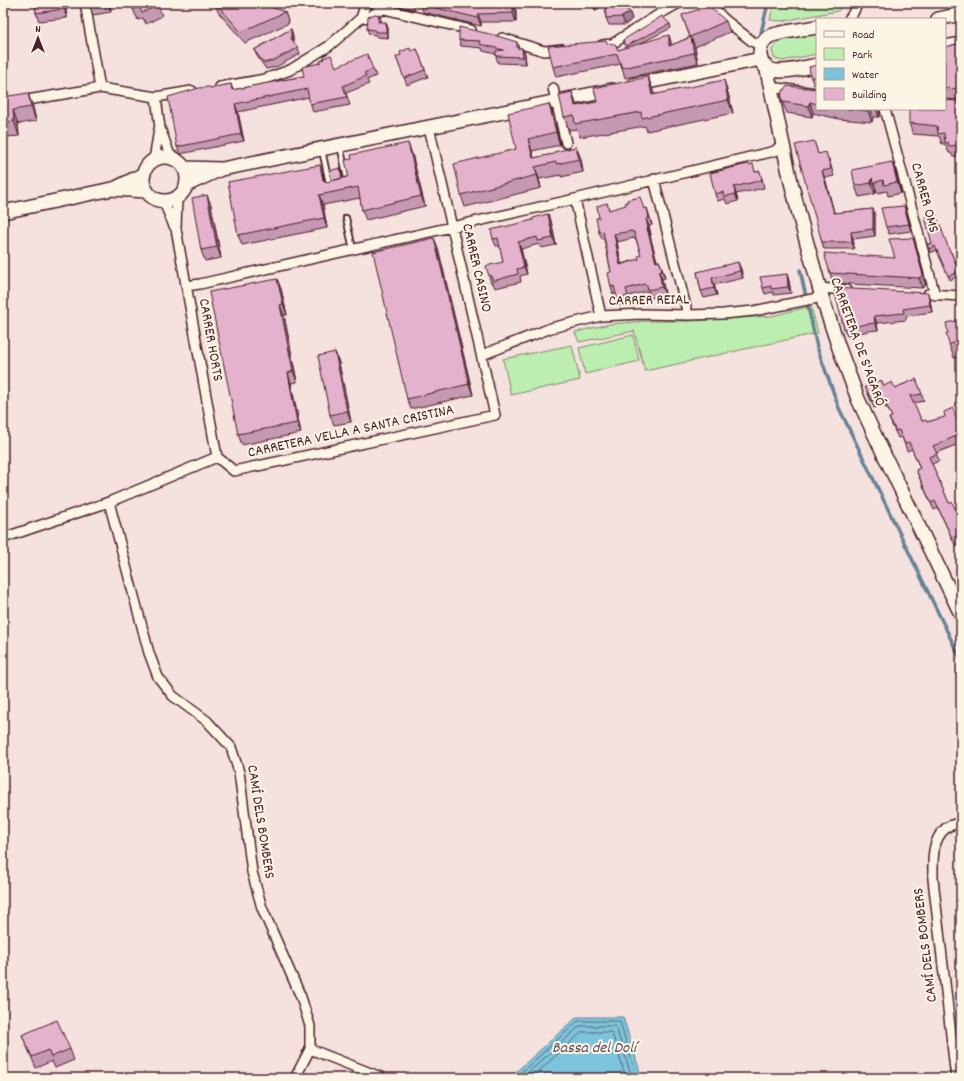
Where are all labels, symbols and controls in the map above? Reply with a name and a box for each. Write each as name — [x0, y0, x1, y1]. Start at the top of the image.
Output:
north arrow — [18, 18, 58, 58]
legend — [816, 18, 946, 110]
text: N — [35, 22, 41, 38]
text: Road — [852, 27, 874, 44]
text: Park — [852, 47, 873, 64]
text: Water — [852, 67, 879, 84]
text: Building — [852, 87, 887, 104]
street label: CARRER OMS — [904, 160, 944, 236]
street label: CARRER CASINO — [455, 221, 497, 315]
street label: CARRETERA DE S'AGARÓ — [823, 274, 891, 410]
street label: CARRER REIAL — [608, 289, 690, 313]
street label: CARRER HORTS — [192, 297, 228, 383]
street label: CARRETERA VELLA A SANTA CRISTINA — [246, 399, 456, 465]
street label: CAMÍ DELS BOMBERS — [240, 763, 280, 881]
street label: CAMÍ DELS BOMBERS — [908, 887, 944, 1003]
water label: Bassa del Dolí — [552, 1037, 640, 1060]

